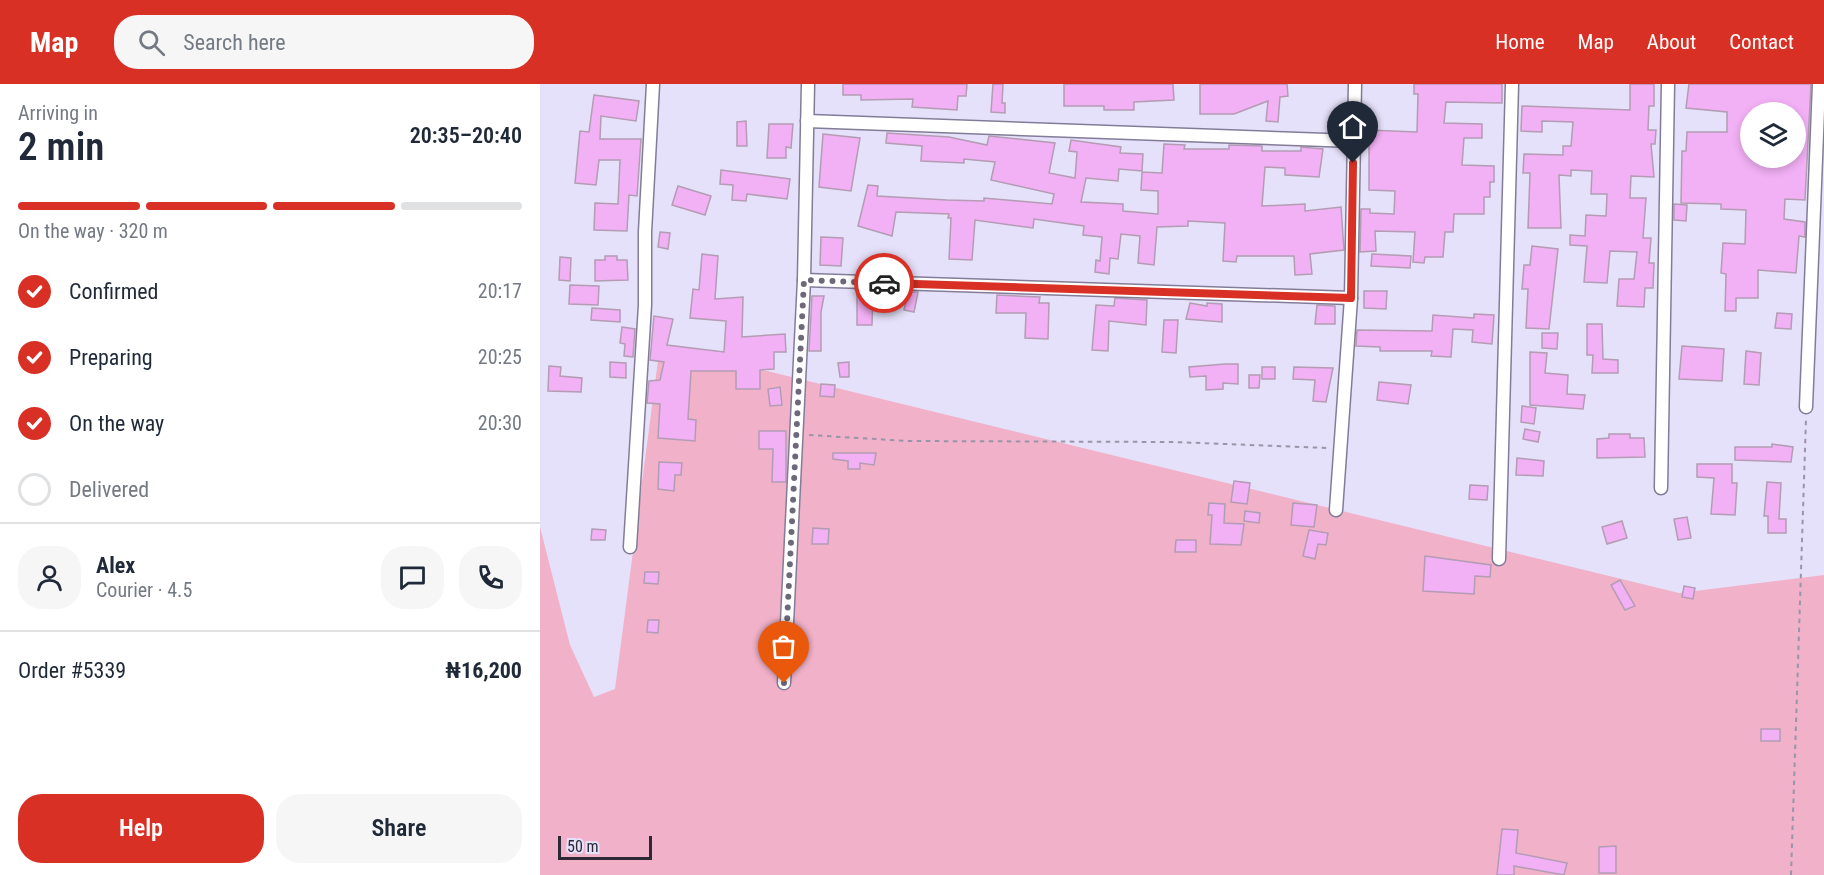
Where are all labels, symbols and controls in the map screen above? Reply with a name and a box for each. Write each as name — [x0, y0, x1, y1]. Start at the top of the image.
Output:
search box — [114, 15, 534, 69]
text: Map — [30, 26, 78, 59]
icon: search — [135, 26, 168, 59]
text: Search here — [183, 30, 286, 55]
text: Home — [1495, 30, 1545, 54]
text: Map — [1578, 30, 1614, 54]
text: About — [1647, 30, 1696, 54]
text: Contact — [1729, 30, 1794, 54]
text: Arriving in — [18, 101, 98, 125]
pin — [1327, 101, 1378, 163]
map controls — [1740, 102, 1806, 168]
button: layers — [1740, 102, 1806, 168]
icon: home — [1336, 110, 1369, 143]
text: 20:35–20:40 — [410, 123, 522, 148]
text: 2 min — [18, 124, 104, 170]
text: On the way · 320 m — [18, 219, 168, 243]
courier — [854, 253, 914, 313]
icon: car — [868, 267, 901, 300]
icon: check — [18, 275, 51, 308]
text: Confirmed — [69, 279, 158, 304]
text: 20:17 — [478, 279, 522, 303]
icon: check — [18, 341, 51, 374]
text: Preparing — [69, 345, 153, 370]
text: 20:25 — [478, 345, 522, 369]
icon: check — [18, 407, 51, 440]
text: On the way — [69, 411, 164, 436]
text: 20:30 — [478, 411, 522, 435]
text: Delivered — [69, 477, 149, 502]
button: person — [18, 546, 81, 609]
button: chat — [381, 546, 444, 609]
button: phone — [459, 546, 522, 609]
text: Alex — [96, 553, 135, 578]
text: Courier · 4.5 — [96, 578, 192, 602]
pin — [758, 621, 809, 683]
icon: bag — [767, 630, 800, 663]
text: Order #5339 — [18, 658, 126, 683]
text: ₦16,200 — [445, 658, 522, 683]
button: Help — [18, 794, 264, 863]
button: Share — [276, 794, 522, 863]
scale bar — [558, 833, 652, 860]
text: 50 m — [567, 837, 599, 856]

